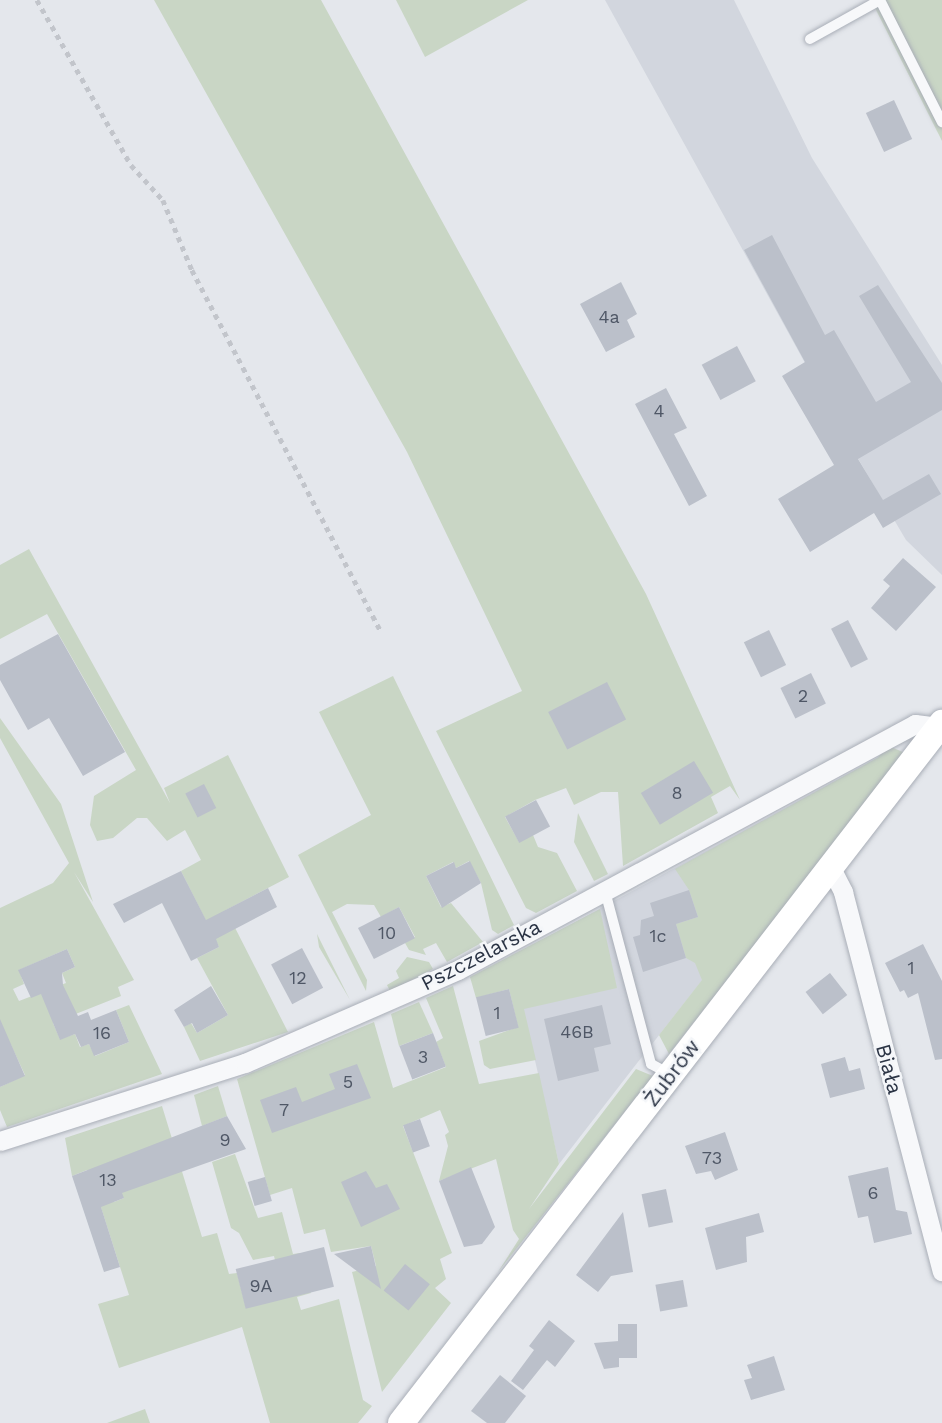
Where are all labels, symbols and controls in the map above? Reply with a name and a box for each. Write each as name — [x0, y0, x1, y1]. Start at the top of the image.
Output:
house number: 4a — [598, 306, 620, 328]
house number: 4 — [654, 400, 664, 422]
house number: 2 — [798, 685, 808, 707]
house number: 8 — [671, 782, 683, 804]
street label: Pszczelarska — [417, 914, 545, 996]
house number: 10 — [378, 922, 396, 944]
house number: 1c — [649, 925, 667, 947]
house number: 1 — [907, 957, 915, 979]
house number: 12 — [289, 967, 307, 989]
house number: 1 — [493, 1002, 501, 1024]
house number: 46B — [560, 1021, 594, 1043]
house number: 16 — [93, 1022, 111, 1044]
street label: Żubrów — [639, 1035, 705, 1111]
street label: Biała — [870, 1041, 908, 1097]
house number: 3 — [418, 1046, 428, 1068]
house number: 5 — [343, 1071, 353, 1093]
house number: 7 — [279, 1099, 289, 1121]
house number: 9 — [219, 1129, 231, 1151]
house number: 73 — [702, 1147, 722, 1169]
house number: 13 — [99, 1169, 117, 1191]
house number: 6 — [868, 1182, 878, 1204]
house number: 9A — [250, 1275, 272, 1297]

